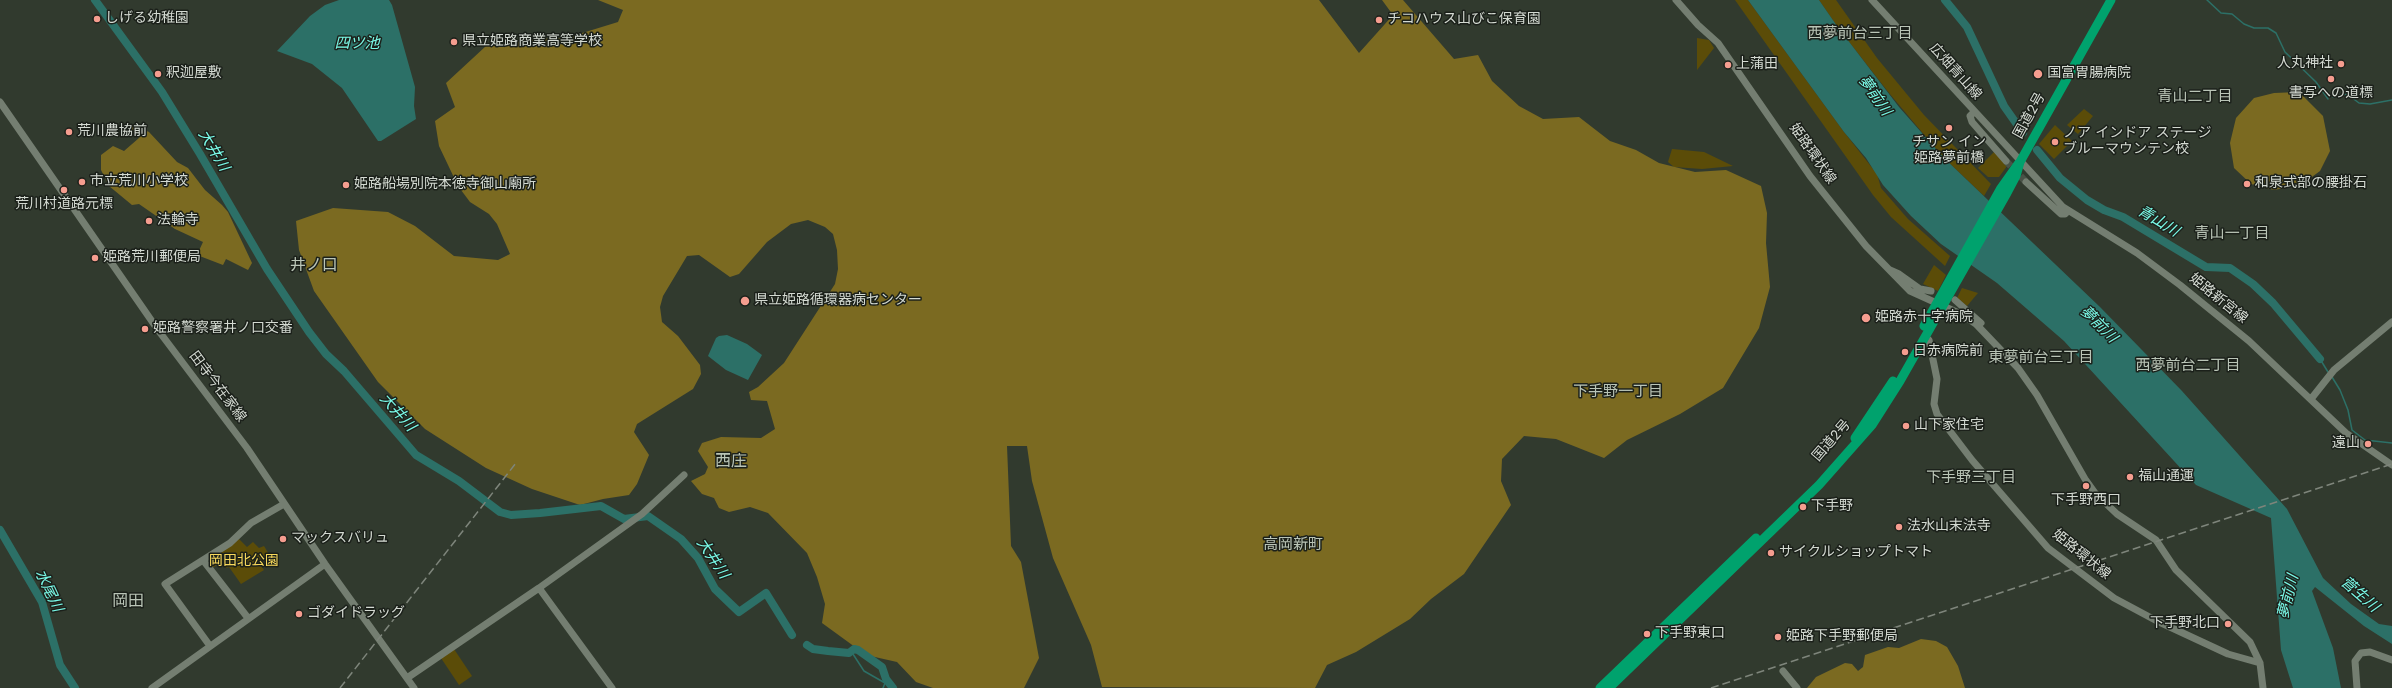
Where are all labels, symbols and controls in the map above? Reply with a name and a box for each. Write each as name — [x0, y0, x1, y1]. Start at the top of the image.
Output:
place label: しげる幼稚園 — [105, 11, 189, 27]
place label: チコハウス山びこ保育園 — [1387, 12, 1541, 28]
marker: しげる幼稚園 — [92, 14, 102, 24]
marker: チコハウス山びこ保育園 — [1374, 15, 1384, 25]
district label: 西夢前台三丁目 — [1808, 25, 1912, 43]
place label: 県立姫路商業高等学校 — [462, 34, 602, 50]
water label: 四ツ池 — [335, 35, 379, 53]
marker: 県立姫路商業高等学校 — [449, 37, 459, 47]
street label: 広畑青山線 — [1925, 40, 1985, 104]
place label: 人丸神社 — [2277, 56, 2333, 72]
place label: 上蒲田 — [1736, 57, 1778, 73]
marker: 人丸神社 — [2336, 59, 2346, 69]
marker: 上蒲田 — [1723, 60, 1733, 70]
place label: 釈迦屋敷 — [166, 66, 222, 82]
place label: 国富胃腸病院 — [2047, 66, 2131, 82]
marker: 国富胃腸病院 — [2032, 68, 2044, 80]
marker: 釈迦屋敷 — [153, 69, 163, 79]
water label: 夢前川 — [1854, 72, 1894, 120]
marker: 書写への道標 — [2326, 74, 2336, 84]
place label: 書写への道標 — [2289, 86, 2373, 102]
district label: 青山二丁目 — [2158, 88, 2232, 106]
street label: 国道2号 — [2011, 90, 2049, 142]
street label: 姫路環状線 — [1785, 121, 1839, 187]
marker: チサン イン 姫路夢前橋 — [1944, 123, 1954, 133]
place label: 荒川農協前 — [77, 124, 147, 140]
place label: ノア インドア ステージ ブルーマウンテン校 — [2063, 126, 2211, 158]
marker: 荒川農協前 — [64, 127, 74, 137]
water label: 大井川 — [194, 127, 232, 175]
place label: チサン イン 姫路夢前橋 — [1912, 135, 1986, 168]
marker: ノア インドア ステージ ブルーマウンテン校 — [2050, 137, 2060, 147]
place label: 市立荒川小学校 — [90, 174, 188, 190]
place label: 和泉式部の腰掛石 — [2255, 176, 2367, 192]
marker: 市立荒川小学校 — [77, 177, 87, 187]
place label: 姫路船場別院本徳寺御山廟所 — [354, 177, 536, 193]
marker: 和泉式部の腰掛石 — [2242, 179, 2252, 189]
marker: 姫路船場別院本徳寺御山廟所 — [341, 180, 351, 190]
marker: 荒川村道路元標 — [59, 185, 69, 195]
place label: 荒川村道路元標 — [15, 197, 113, 213]
water label: 青山川 — [2134, 203, 2182, 241]
place label: 法輪寺 — [157, 213, 199, 229]
marker: 法輪寺 — [144, 216, 154, 226]
district label: 青山一丁目 — [2195, 225, 2269, 243]
place label: 姫路荒川郵便局 — [103, 250, 201, 266]
marker: 姫路荒川郵便局 — [90, 253, 100, 263]
district label: 井ノ口 — [290, 256, 338, 276]
street label: 姫路新宮線 — [2186, 270, 2250, 328]
place label: 県立姫路循環器病センター — [754, 293, 922, 309]
marker: 県立姫路循環器病センター — [739, 295, 751, 307]
water label: 夢前川 — [2076, 303, 2120, 347]
place label: 姫路赤十字病院 — [1875, 310, 1973, 326]
marker: 姫路赤十字病院 — [1860, 312, 1872, 324]
place label: 姫路警察署井ノ口交番 — [153, 321, 293, 337]
marker: 姫路警察署井ノ口交番 — [140, 324, 150, 334]
place label: 日赤病院前 — [1913, 344, 1983, 360]
marker: 日赤病院前 — [1900, 347, 1910, 357]
street label: 田寺今在家線 — [185, 348, 249, 426]
district label: 東夢前台三丁目 — [1989, 349, 2093, 367]
district label: 西夢前台二丁目 — [2136, 357, 2240, 375]
district label: 下手野一丁目 — [1573, 383, 1663, 401]
water label: 大井川 — [375, 390, 419, 436]
street label: 国道2号 — [1809, 417, 1855, 465]
place label: 山下家住宅 — [1914, 418, 1984, 434]
marker: 山下家住宅 — [1901, 421, 1911, 431]
place label: 遠山 — [2332, 436, 2360, 452]
marker: 遠山 — [2363, 439, 2373, 449]
district label: 西庄 — [715, 452, 747, 472]
district label: 下手野三丁目 — [1926, 469, 2016, 487]
place label: 福山通運 — [2138, 469, 2194, 485]
marker: 福山通運 — [2125, 472, 2135, 482]
marker: 下手野西口 — [2081, 481, 2091, 491]
place label: 下手野西口 — [2051, 493, 2121, 509]
place label: 下手野 — [1811, 499, 1853, 515]
marker: 下手野 — [1798, 502, 1808, 512]
place label: 法水山末法寺 — [1907, 519, 1991, 535]
marker: 法水山末法寺 — [1894, 522, 1904, 532]
street label: 姫路環状線 — [2049, 526, 2113, 584]
place label: マックスバリュ — [291, 531, 389, 547]
marker: マックスバリュ — [278, 534, 288, 544]
water label: 大井川 — [692, 535, 732, 583]
district label: 高岡新町 — [1263, 536, 1323, 554]
place label: サイクルショップトマト — [1779, 545, 1933, 561]
marker: サイクルショップトマト — [1766, 548, 1776, 558]
park label: 岡田北公園 — [209, 554, 279, 570]
water label: 水尾川 — [30, 567, 66, 615]
water label: 夢前川 — [2275, 573, 2303, 621]
water label: 菅生川 — [2336, 573, 2382, 617]
district label: 岡田 — [112, 592, 144, 612]
place label: ゴダイドラッグ — [307, 606, 405, 622]
marker: ゴダイドラッグ — [294, 609, 304, 619]
place label: 下手野北口 — [2150, 616, 2220, 632]
marker: 下手野北口 — [2223, 619, 2233, 629]
place label: 下手野東口 — [1655, 626, 1725, 642]
marker: 下手野東口 — [1642, 629, 1652, 639]
place label: 姫路下手野郵便局 — [1786, 629, 1898, 645]
marker: 姫路下手野郵便局 — [1773, 632, 1783, 642]

